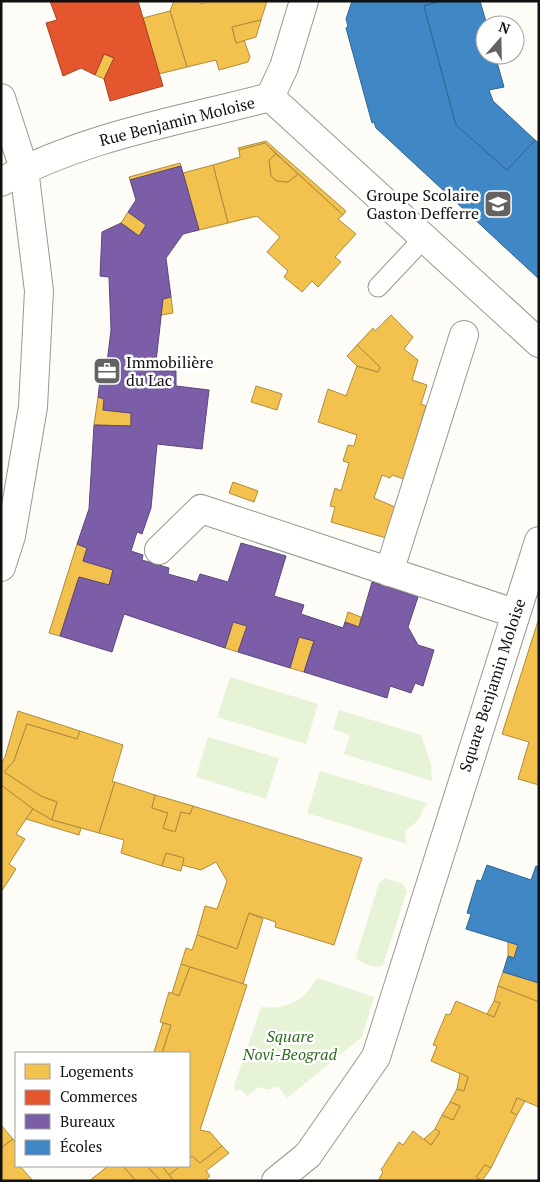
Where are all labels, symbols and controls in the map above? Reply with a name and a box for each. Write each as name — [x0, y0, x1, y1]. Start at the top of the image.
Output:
north arrow — [475, 15, 525, 65]
text: N — [496, 17, 513, 38]
street label: Rue Benjamin Moloise — [97, 91, 257, 151]
place label: Groupe Scolaire Gaston Defferre — [366, 184, 479, 224]
school or university icon: Groupe Scolaire Gaston Defferre — [483, 189, 513, 219]
place label: Immobilière du Lac — [126, 351, 214, 391]
office icon: Immobilière du Lac — [92, 356, 122, 386]
street label: Square Benjamin Moloise — [454, 596, 530, 774]
park label: Square Novi-Beograd — [242, 1025, 338, 1065]
legend — [15, 1052, 190, 1167]
text: Logements — [60, 1061, 133, 1081]
text: Commerces — [60, 1086, 138, 1106]
text: Bureaux — [60, 1111, 115, 1131]
text: Écoles — [60, 1136, 102, 1156]

